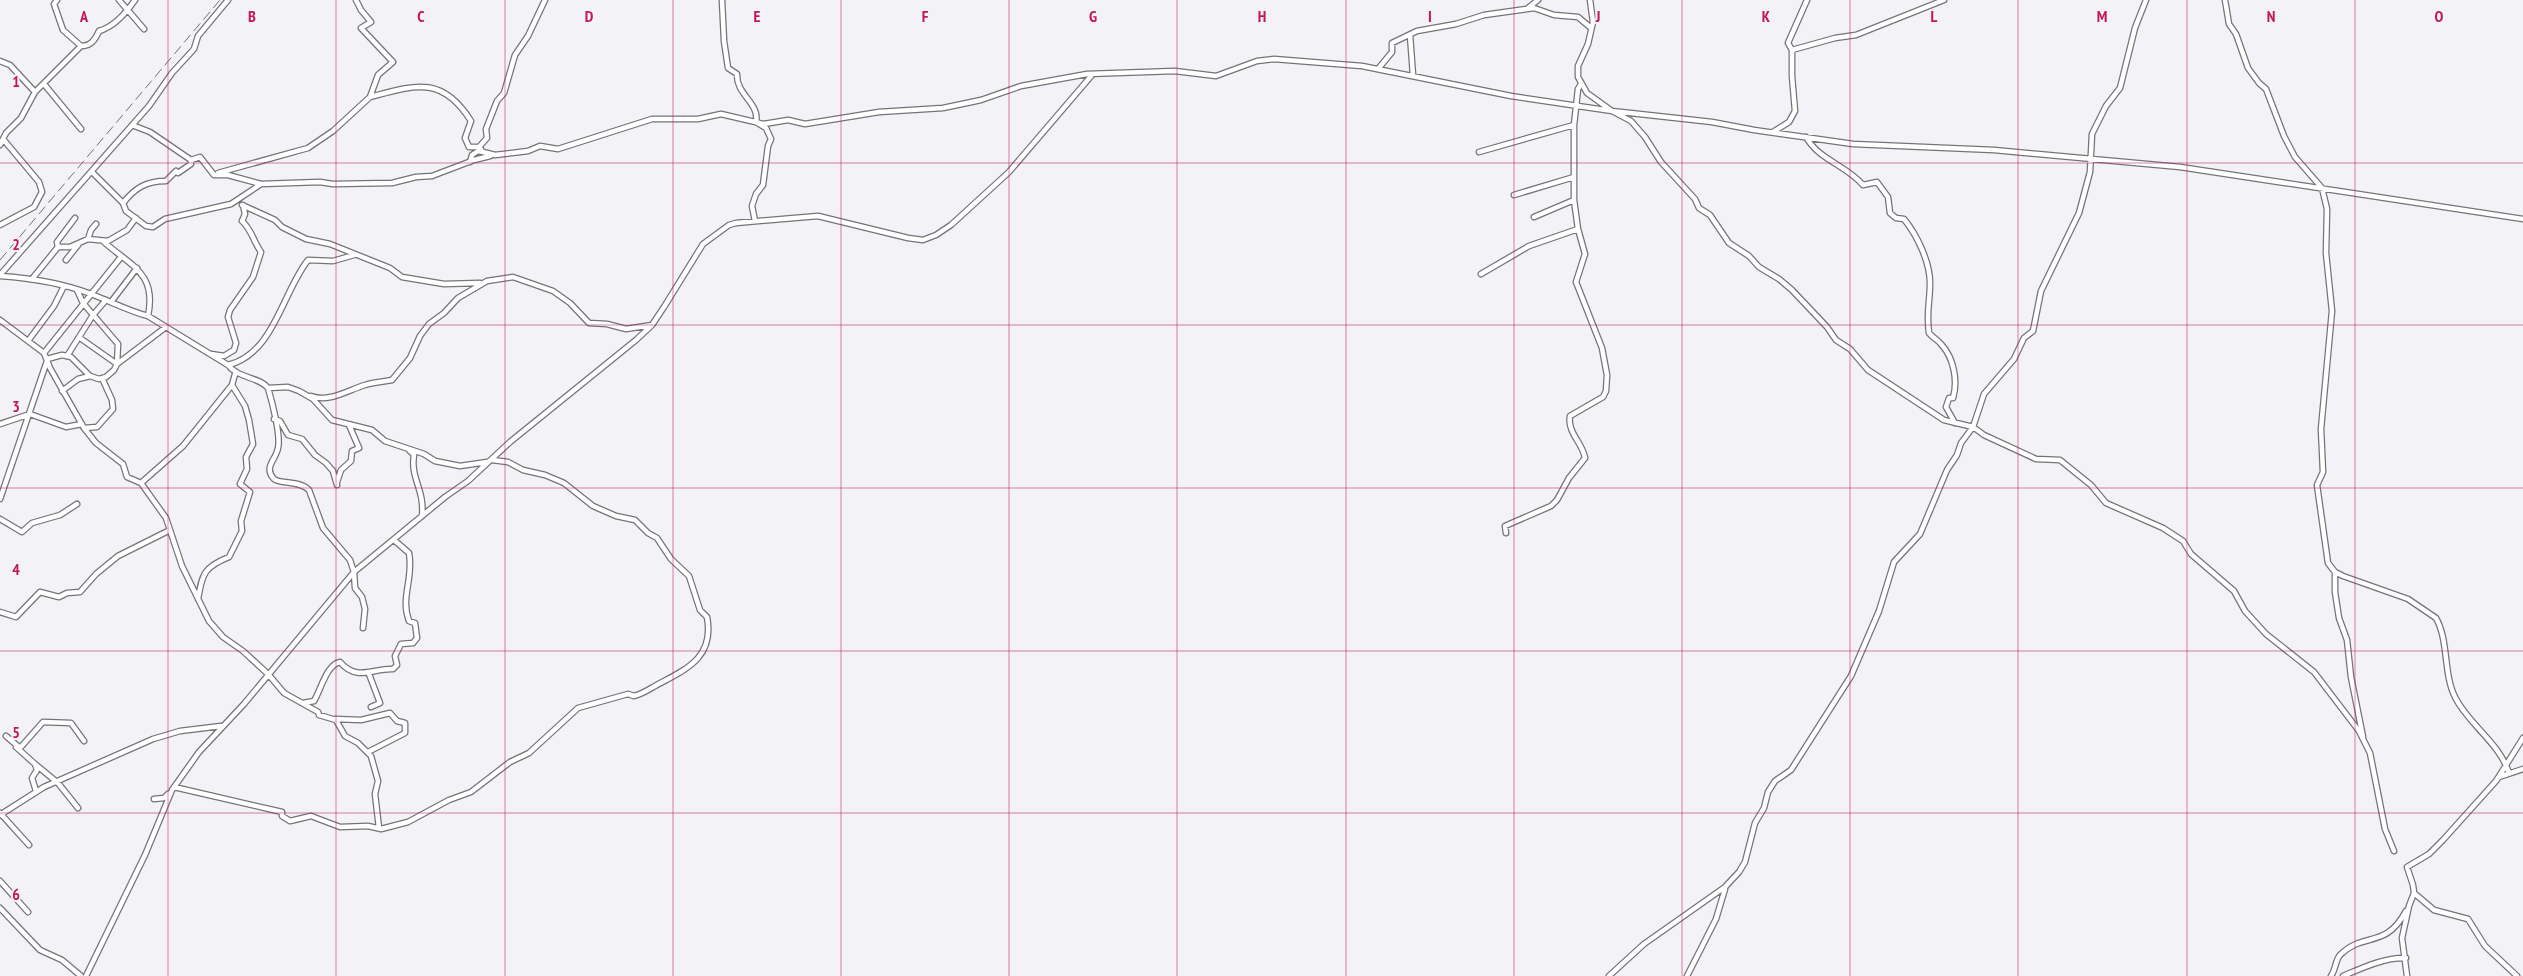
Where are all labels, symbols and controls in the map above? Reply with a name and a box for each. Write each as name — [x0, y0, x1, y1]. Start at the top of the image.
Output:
text: A — [79, 6, 89, 26]
text: B — [248, 6, 256, 26]
text: C — [417, 6, 425, 26]
text: D — [585, 6, 594, 26]
text: E — [754, 6, 761, 26]
text: F — [922, 6, 929, 26]
text: G — [1089, 6, 1097, 26]
text: H — [1258, 6, 1266, 26]
text: I — [1428, 6, 1432, 26]
text: J — [1595, 6, 1600, 26]
text: K — [1762, 6, 1771, 26]
text: L — [1931, 6, 1938, 26]
text: M — [2097, 6, 2107, 26]
text: N — [2267, 6, 2275, 26]
text: O — [2435, 6, 2444, 26]
text: 1 — [12, 71, 20, 91]
text: 2 — [12, 234, 20, 254]
text: 3 — [12, 396, 20, 416]
text: 4 — [12, 559, 20, 579]
text: 5 — [12, 722, 20, 742]
text: 6 — [12, 884, 20, 904]

